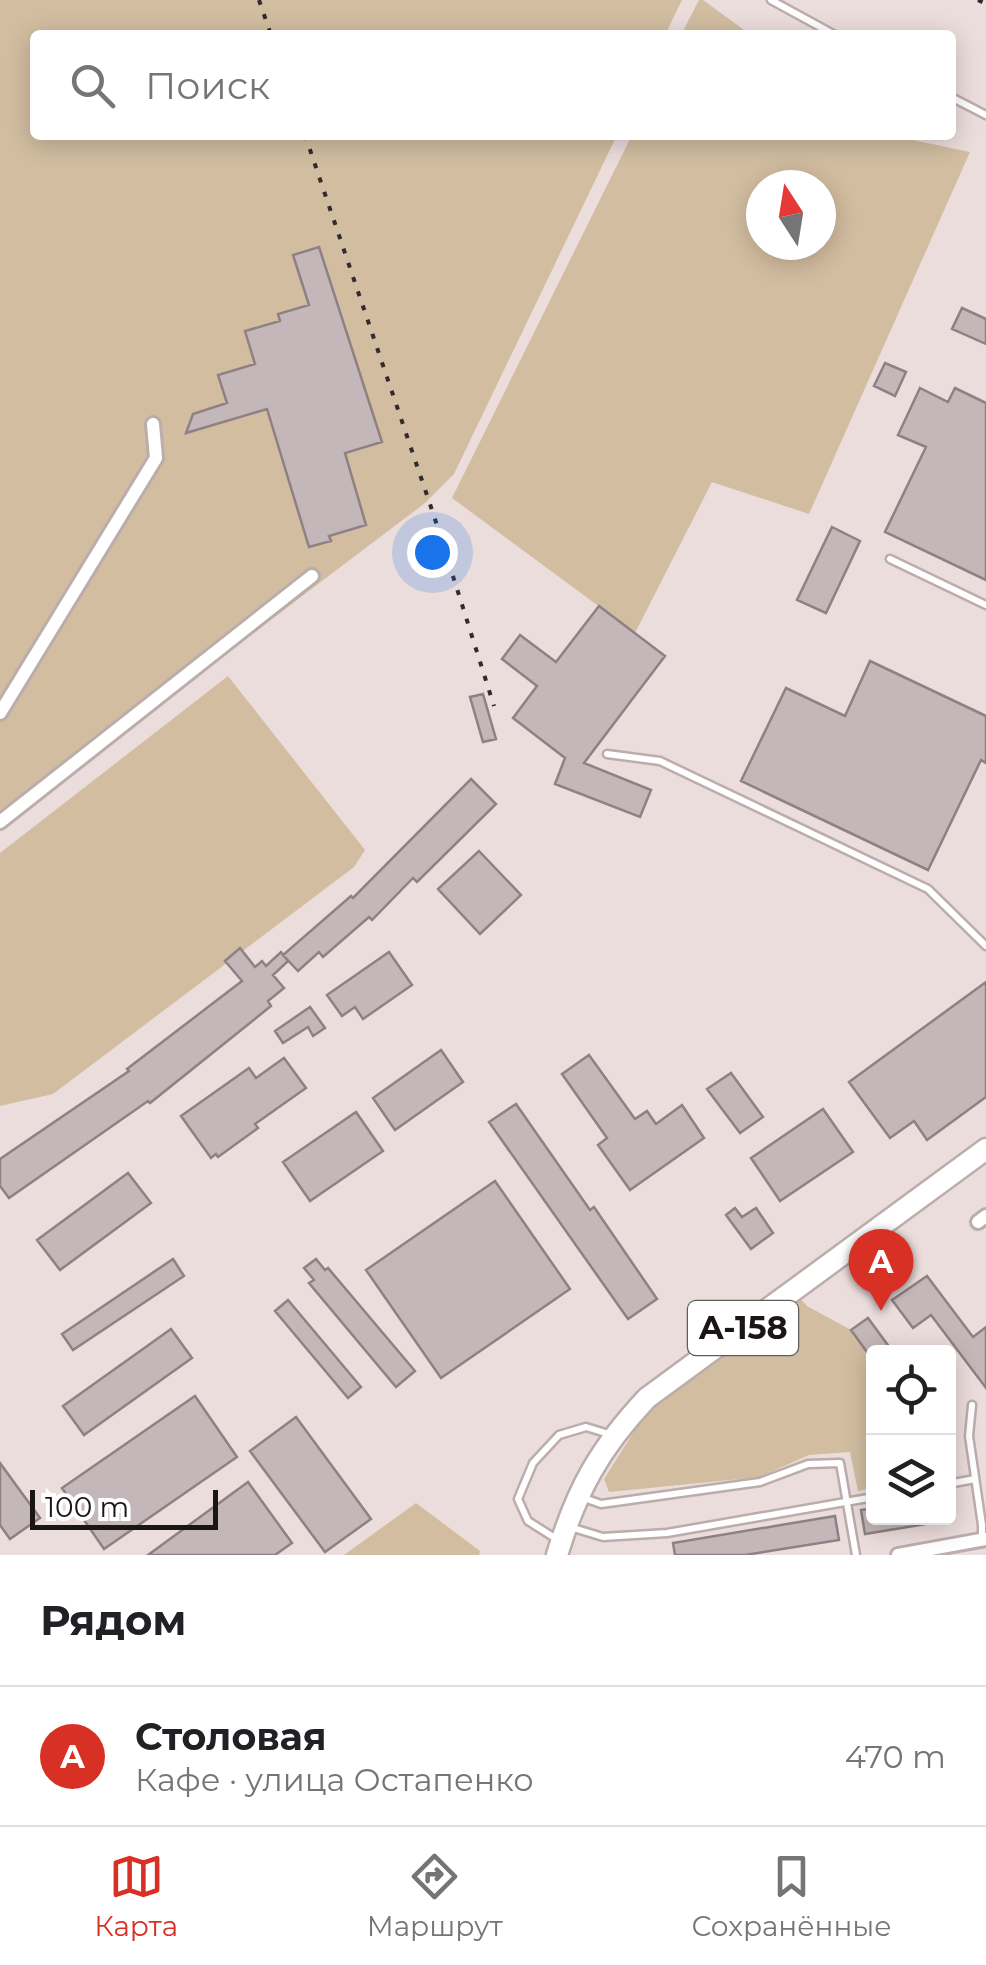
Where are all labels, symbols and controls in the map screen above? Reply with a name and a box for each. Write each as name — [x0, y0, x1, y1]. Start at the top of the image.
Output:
search box — [30, 30, 956, 140]
icon: search — [65, 58, 120, 113]
text: Поиск — [145, 62, 270, 109]
north arrow — [746, 170, 836, 260]
your location — [407, 527, 458, 578]
pin: A — [848, 1228, 914, 1311]
road number: А-158 — [688, 1301, 798, 1355]
map controls — [866, 1345, 956, 1525]
button: locate — [866, 1345, 956, 1435]
button: layers — [866, 1435, 956, 1525]
scale bar — [30, 1485, 218, 1530]
text: 100 m — [45, 1490, 129, 1524]
text: Рядом — [40, 1594, 187, 1646]
text: Столовая — [135, 1713, 327, 1760]
text: A — [60, 1737, 85, 1776]
text: 470 m — [845, 1737, 946, 1776]
text: Кафе · улица Остапенко — [135, 1760, 534, 1799]
tab: Карта — [94, 1849, 178, 1943]
tab: Маршрут — [367, 1849, 503, 1943]
tab: Сохранённые — [691, 1849, 892, 1943]

